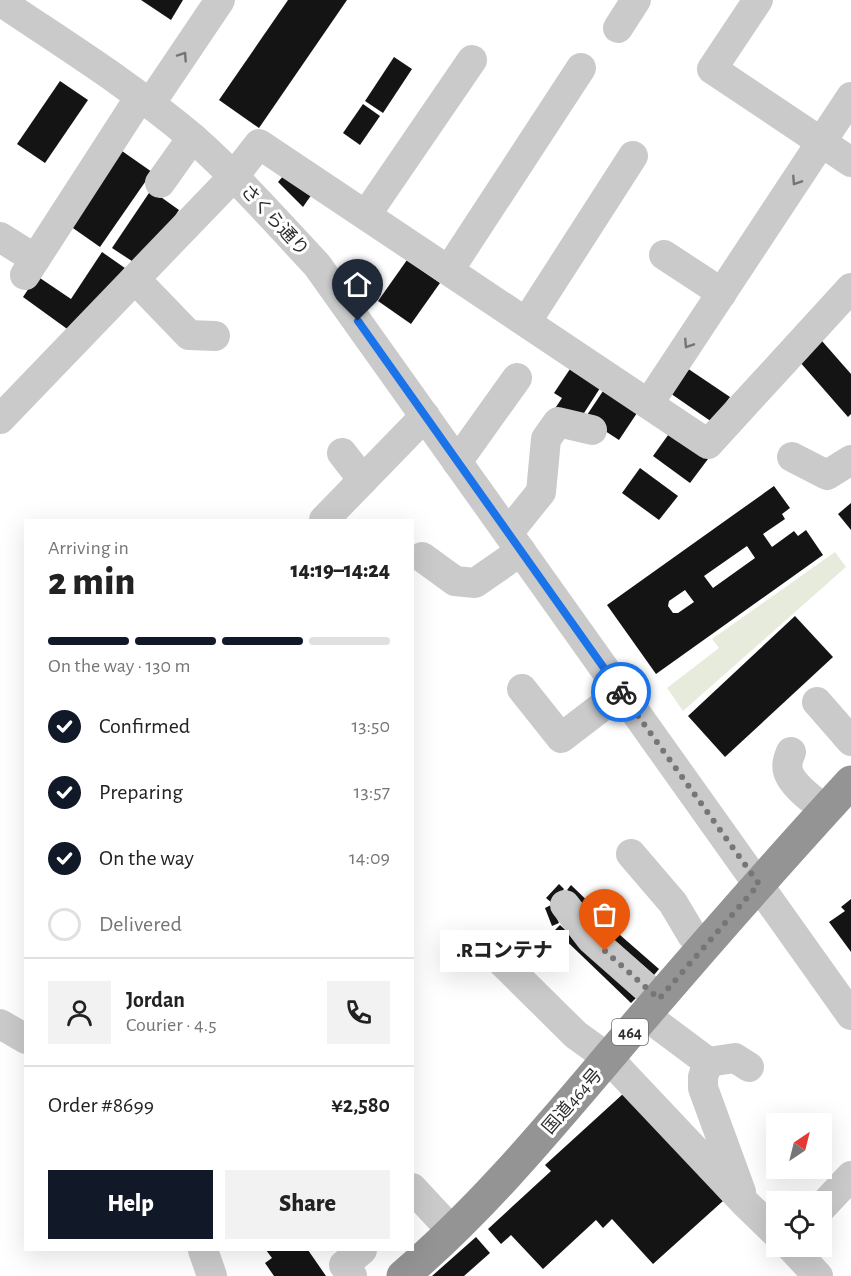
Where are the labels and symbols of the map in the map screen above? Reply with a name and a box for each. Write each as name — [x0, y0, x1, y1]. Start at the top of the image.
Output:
one-way arrow — [175, 51, 186, 62]
one-way arrow — [791, 175, 803, 185]
street label: さくら通り — [237, 181, 312, 260]
pin — [332, 259, 383, 321]
one-way arrow — [685, 337, 696, 348]
courier — [591, 662, 651, 722]
pin — [579, 889, 630, 951]
callout: .Rコンテナ — [440, 930, 569, 972]
road number: 464 — [612, 1019, 648, 1045]
street label: 国道464号 — [538, 1064, 606, 1138]
north arrow — [766, 1113, 832, 1179]

